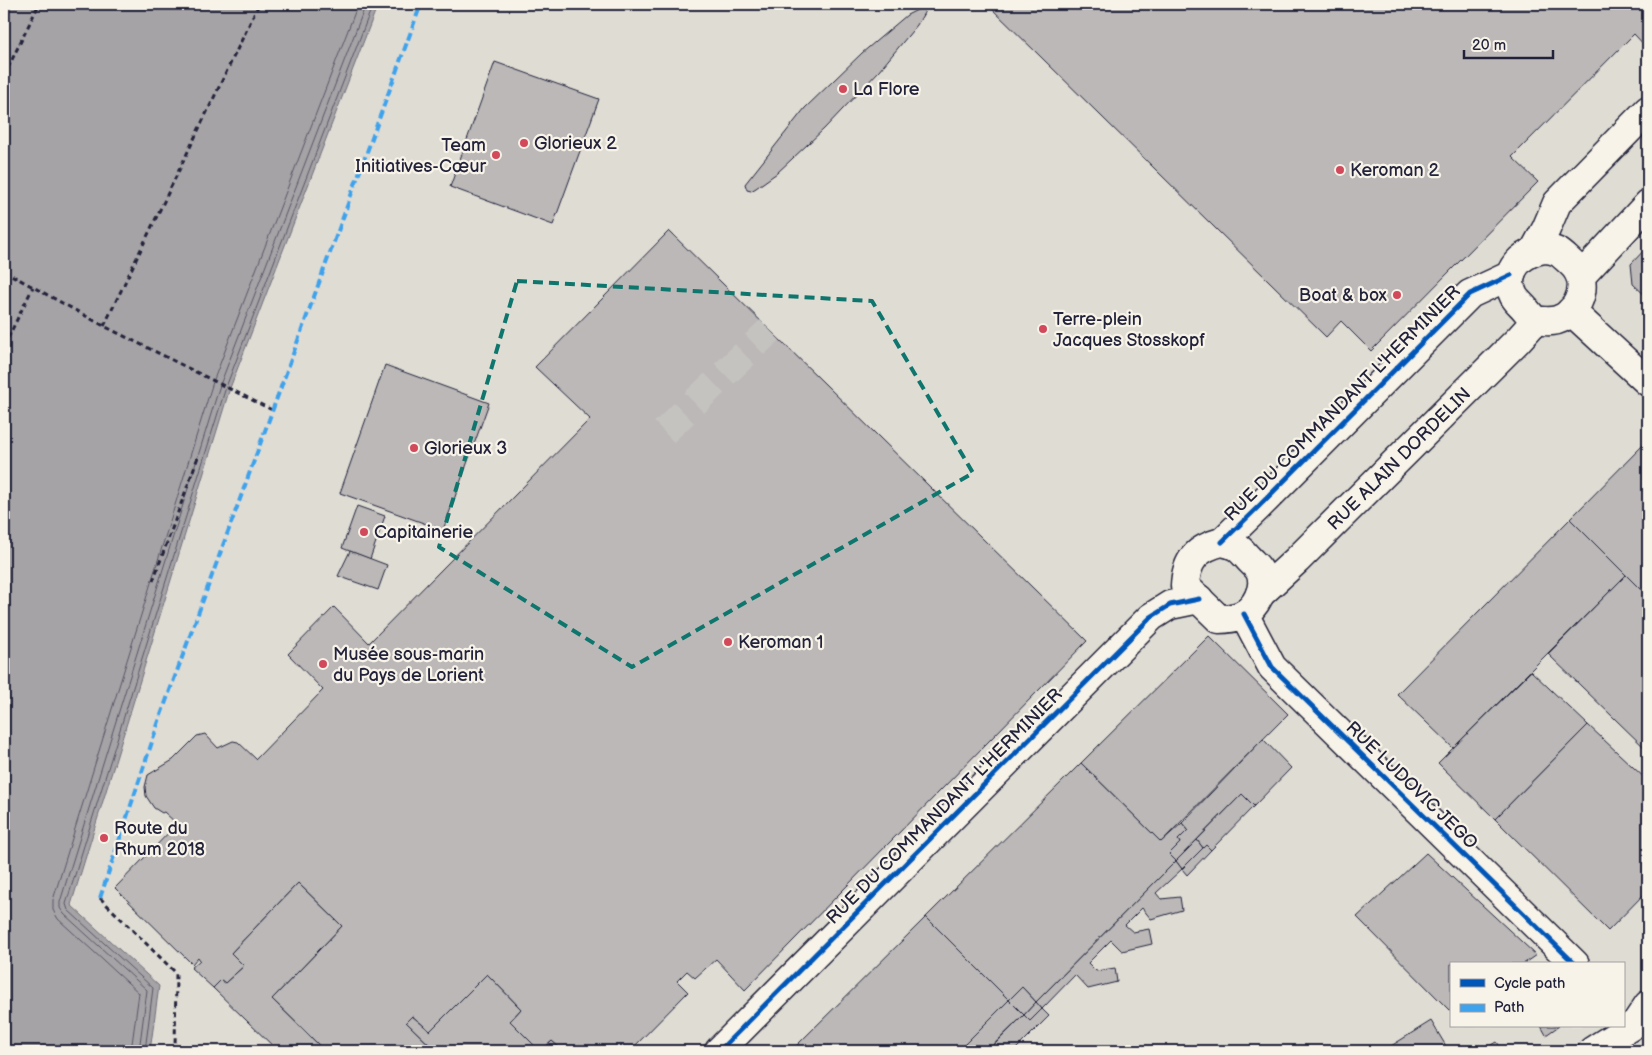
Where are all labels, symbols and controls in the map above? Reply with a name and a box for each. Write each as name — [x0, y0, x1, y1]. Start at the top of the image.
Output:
scale bar — [1464, 28, 1553, 60]
text: 20 m — [1472, 36, 1506, 55]
place label: La Flore — [853, 79, 920, 100]
marker: La Flore — [837, 83, 849, 95]
place label: Glorieux 2 — [534, 133, 617, 154]
place label: Team Initiatives-Cœur — [355, 135, 486, 177]
marker: Glorieux 2 — [518, 137, 530, 149]
marker: Team Initiatives-Cœur — [490, 149, 502, 161]
place label: Keroman 2 — [1350, 160, 1440, 181]
marker: Keroman 2 — [1334, 164, 1346, 176]
street label: RUE DU COMMANDANT L'HERMINIER — [1220, 281, 1465, 525]
place label: Boat & box — [1299, 285, 1388, 306]
marker: Boat & box — [1391, 289, 1403, 301]
place label: Terre-plein Jacques Stosskopf — [1053, 309, 1205, 351]
marker: Terre-plein Jacques Stosskopf — [1037, 323, 1049, 335]
street label: RUE ALAIN DORDELIN — [1323, 383, 1475, 534]
place label: Glorieux 3 — [424, 438, 507, 459]
marker: Glorieux 3 — [408, 442, 420, 454]
place label: Capitainerie — [374, 522, 474, 543]
marker: Capitainerie — [358, 526, 370, 538]
place label: Keroman 1 — [738, 632, 824, 653]
marker: Keroman 1 — [722, 636, 734, 648]
place label: Musée sous-marin du Pays de Lorient — [333, 644, 484, 686]
marker: Musée sous-marin du Pays de Lorient — [317, 658, 329, 670]
street label: RUE DU COMMANDANT L'HERMINIER — [822, 684, 1067, 928]
street label: RUE LUDOVIC JEGO — [1342, 717, 1482, 854]
place label: Route du Rhum 2018 — [114, 818, 205, 860]
marker: Route du Rhum 2018 — [98, 832, 110, 844]
legend — [1450, 962, 1624, 1028]
text: Cycle path — [1494, 974, 1565, 993]
text: Path — [1494, 998, 1524, 1017]

